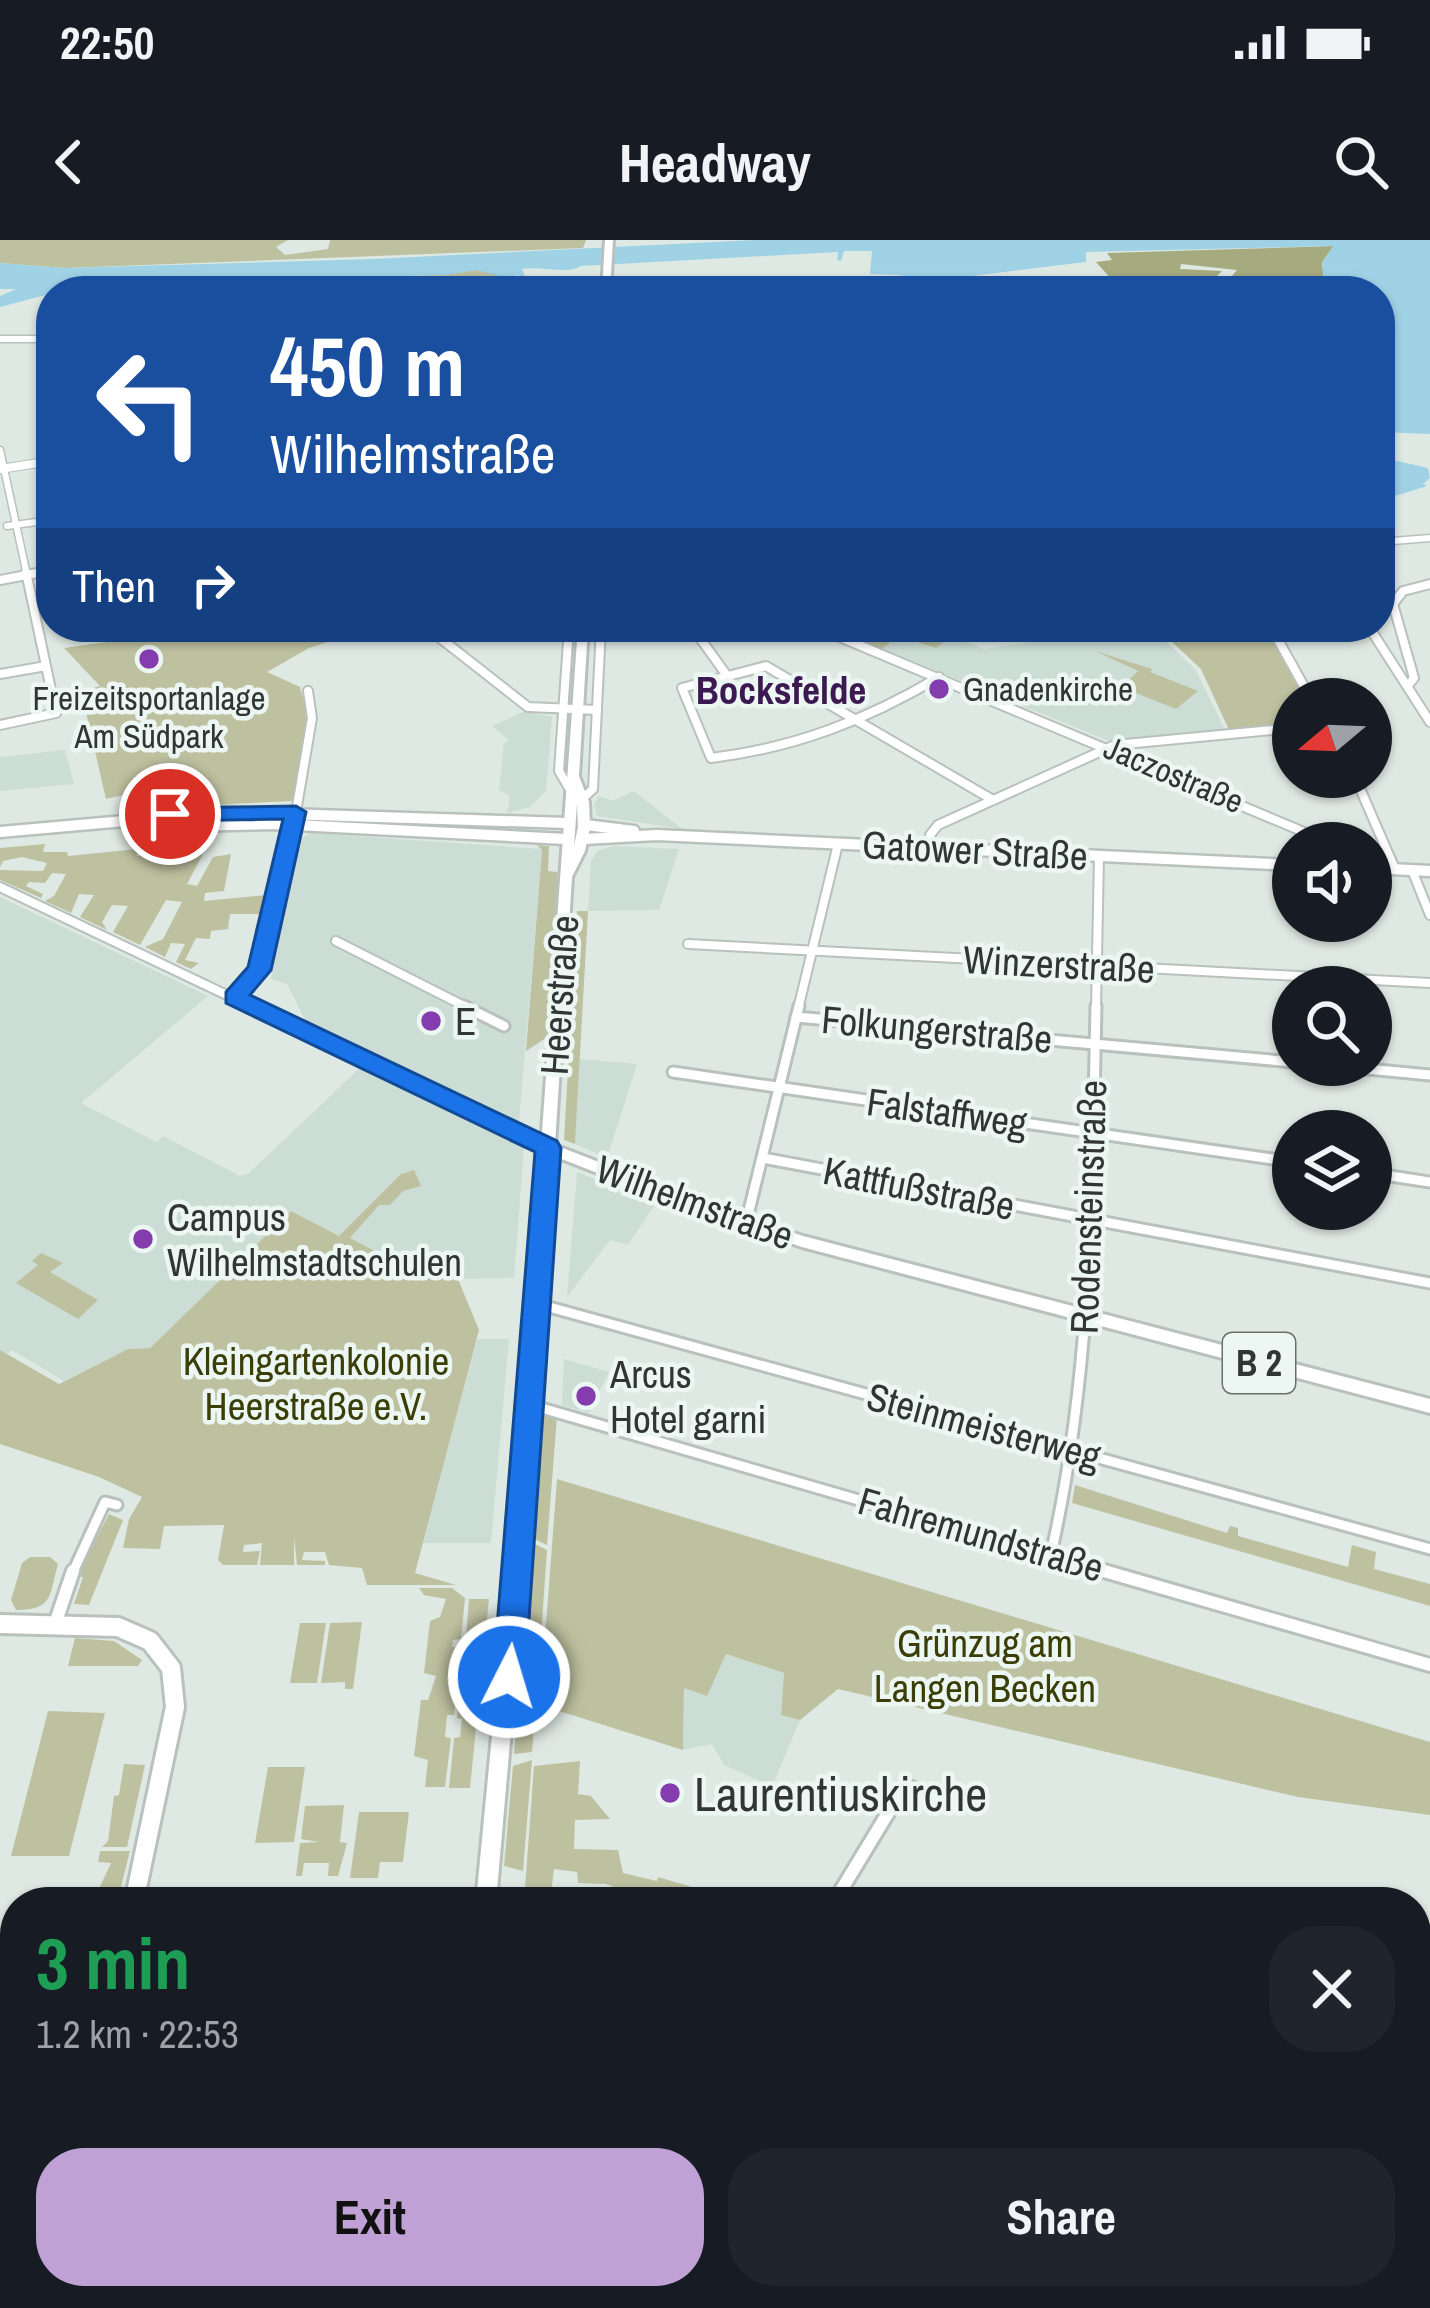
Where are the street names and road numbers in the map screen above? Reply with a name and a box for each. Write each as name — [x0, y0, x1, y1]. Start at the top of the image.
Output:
street label: Jaczostraße — [1098, 725, 1250, 823]
street label: Gatower Straße — [861, 818, 1089, 882]
street label: Heerstraße — [527, 913, 591, 1077]
street label: Winzerstraße — [962, 933, 1156, 995]
street label: Folkungerstraße — [820, 993, 1054, 1065]
street label: Falstaffweg — [863, 1075, 1031, 1149]
street label: Rodensteinstraße — [1058, 1079, 1118, 1335]
street label: Wilhelmstraße — [589, 1142, 801, 1262]
street label: Kattfußstraße — [819, 1144, 1019, 1232]
road number: B 2 — [1223, 1333, 1295, 1393]
street label: Steinmeisterweg — [861, 1370, 1107, 1482]
street label: Fahremundstraße — [852, 1474, 1110, 1594]

